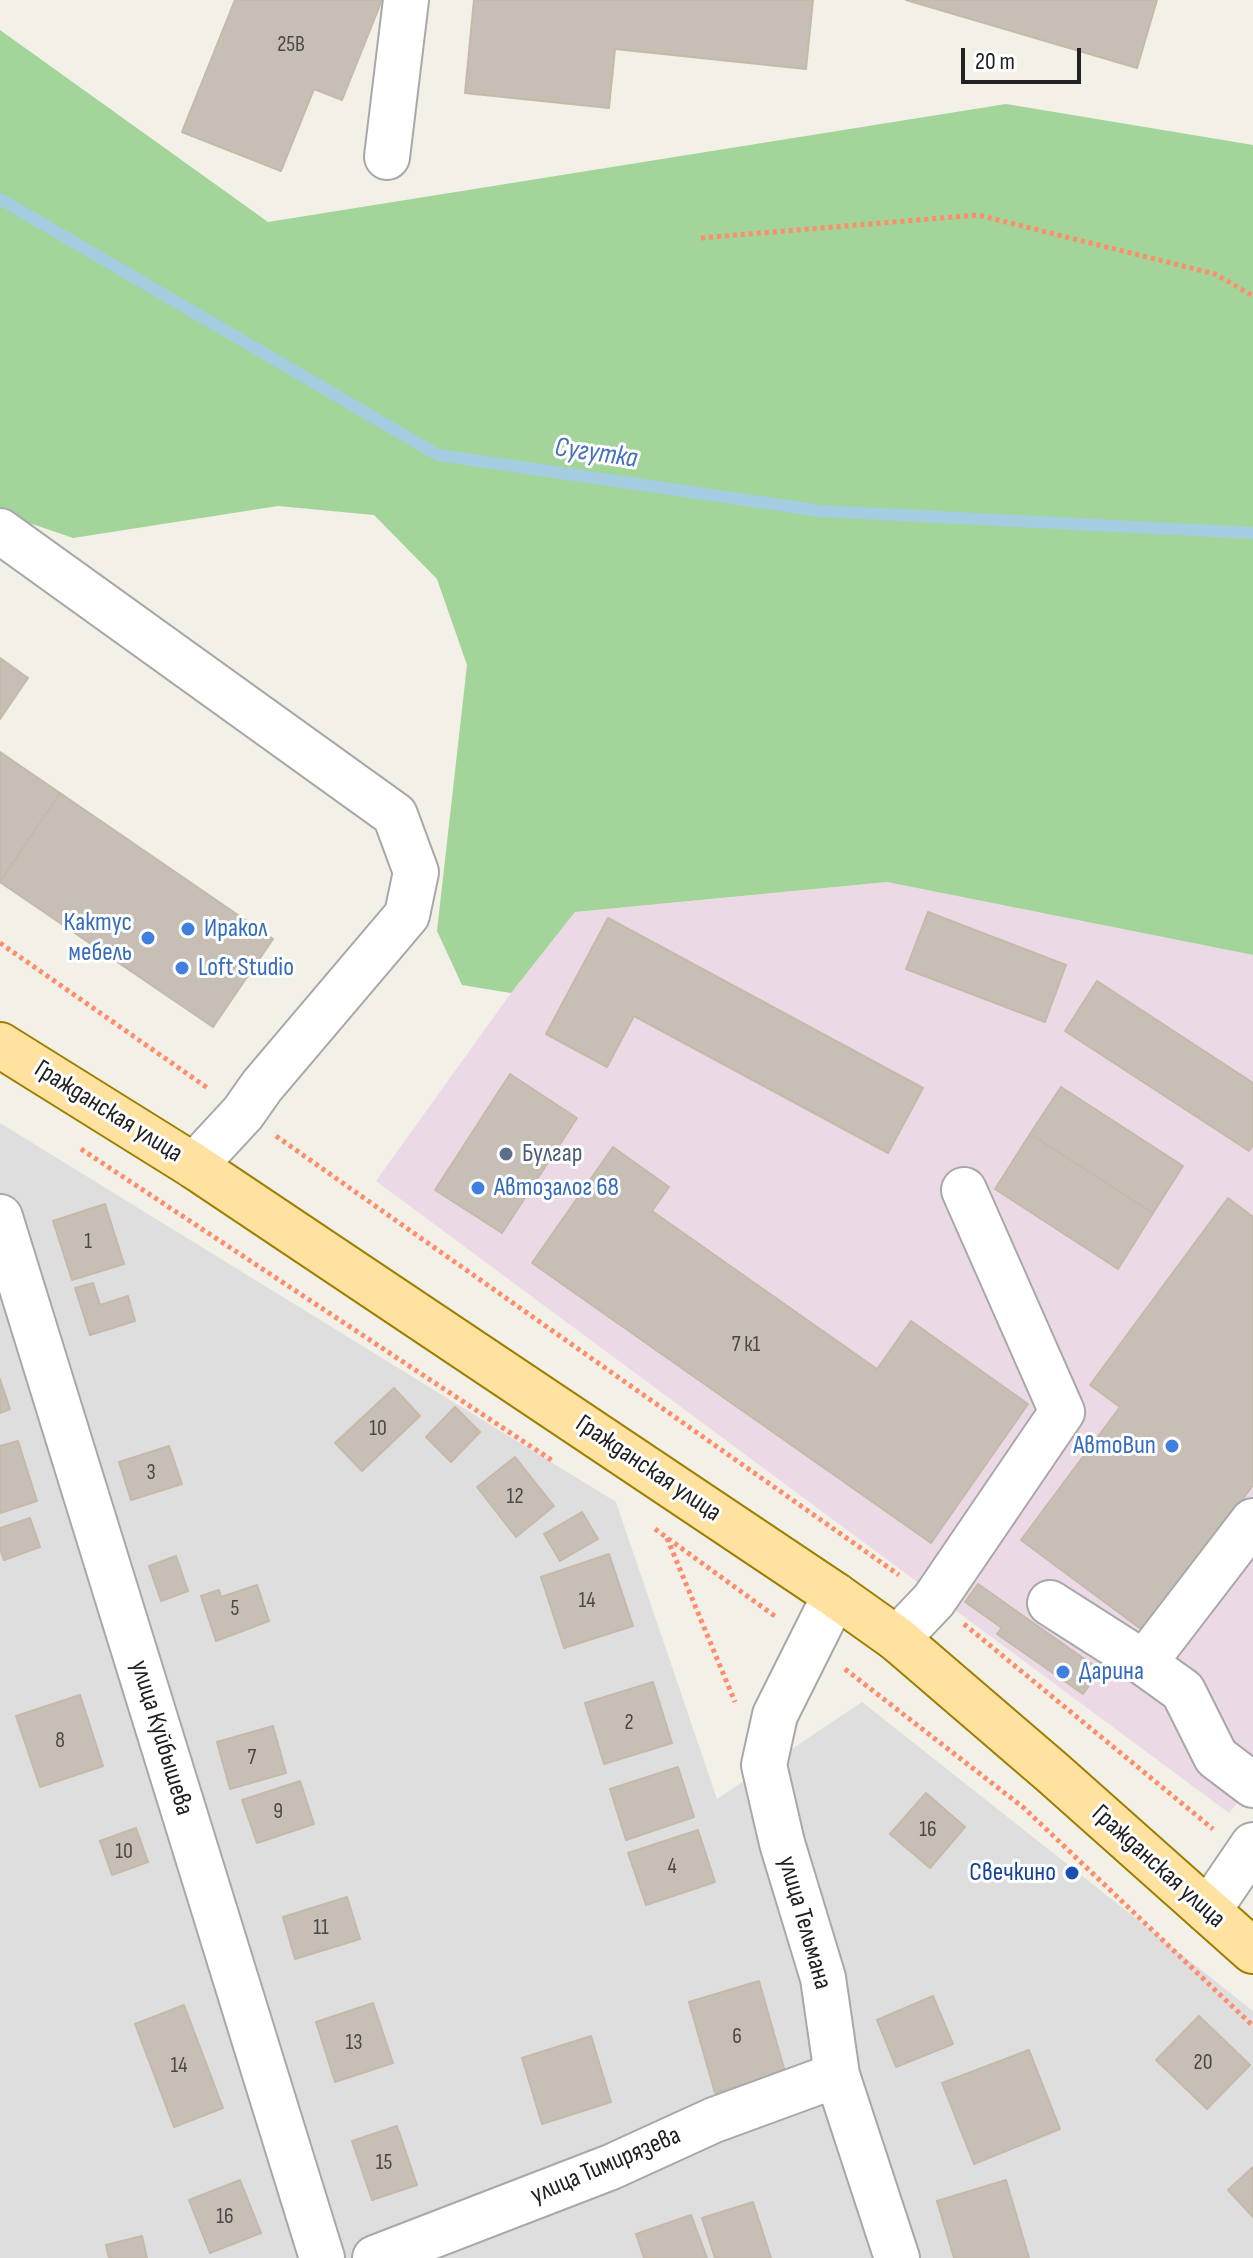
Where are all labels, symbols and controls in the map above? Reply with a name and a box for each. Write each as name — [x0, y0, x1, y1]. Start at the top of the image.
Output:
house number: 25В — [277, 32, 305, 58]
scale bar — [965, 32, 1085, 82]
text: 20 m — [975, 47, 1015, 76]
water label: Сугутка — [552, 432, 640, 476]
place label: Кактус мебель — [64, 907, 132, 968]
place label: Иракол — [204, 913, 267, 945]
marker: Иракол — [179, 920, 197, 938]
marker: Кактус мебель — [139, 929, 157, 947]
place label: Loft Studio — [198, 952, 294, 984]
marker: Loft Studio — [173, 959, 191, 977]
street label: Гражданская улица — [28, 1054, 188, 1170]
place label: Булгар — [522, 1138, 582, 1170]
marker: Булгар — [497, 1145, 515, 1163]
place label: Автозалог 68 — [494, 1172, 619, 1204]
marker: Автозалог 68 — [469, 1179, 487, 1197]
house number: 1 — [84, 1229, 92, 1255]
house number: 7 к1 — [732, 1332, 760, 1358]
street label: Гражданская улица — [569, 1409, 727, 1529]
house number: 10 — [369, 1416, 387, 1442]
place label: АвтоВип — [1073, 1430, 1156, 1462]
marker: АвтоВип — [1163, 1437, 1181, 1455]
house number: 3 — [146, 1460, 156, 1486]
house number: 12 — [506, 1484, 524, 1510]
house number: 14 — [579, 1588, 595, 1614]
house number: 5 — [231, 1596, 239, 1622]
place label: Дарина — [1079, 1656, 1144, 1688]
street label: улица Куйбышева — [123, 1657, 199, 1819]
marker: Дарина — [1054, 1663, 1072, 1681]
house number: 2 — [624, 1710, 634, 1736]
house number: 8 — [55, 1728, 65, 1754]
house number: 7 — [248, 1745, 256, 1771]
house number: 9 — [273, 1799, 283, 1825]
street label: Гражданская улица — [1085, 1799, 1231, 1935]
house number: 16 — [919, 1817, 937, 1843]
house number: 10 — [115, 1839, 133, 1865]
street label: улица Тельмана — [770, 1853, 838, 1993]
house number: 4 — [667, 1854, 677, 1880]
place label: Свечкино — [969, 1857, 1056, 1889]
marker: Свечкино — [1063, 1864, 1081, 1882]
house number: 11 — [313, 1915, 329, 1941]
house number: 6 — [732, 2024, 742, 2050]
house number: 13 — [346, 2030, 362, 2056]
house number: 20 — [1194, 2050, 1212, 2076]
house number: 14 — [171, 2053, 187, 2079]
street label: улица Тимирязева — [526, 2120, 686, 2212]
house number: 15 — [376, 2150, 392, 2176]
house number: 16 — [216, 2204, 234, 2230]

